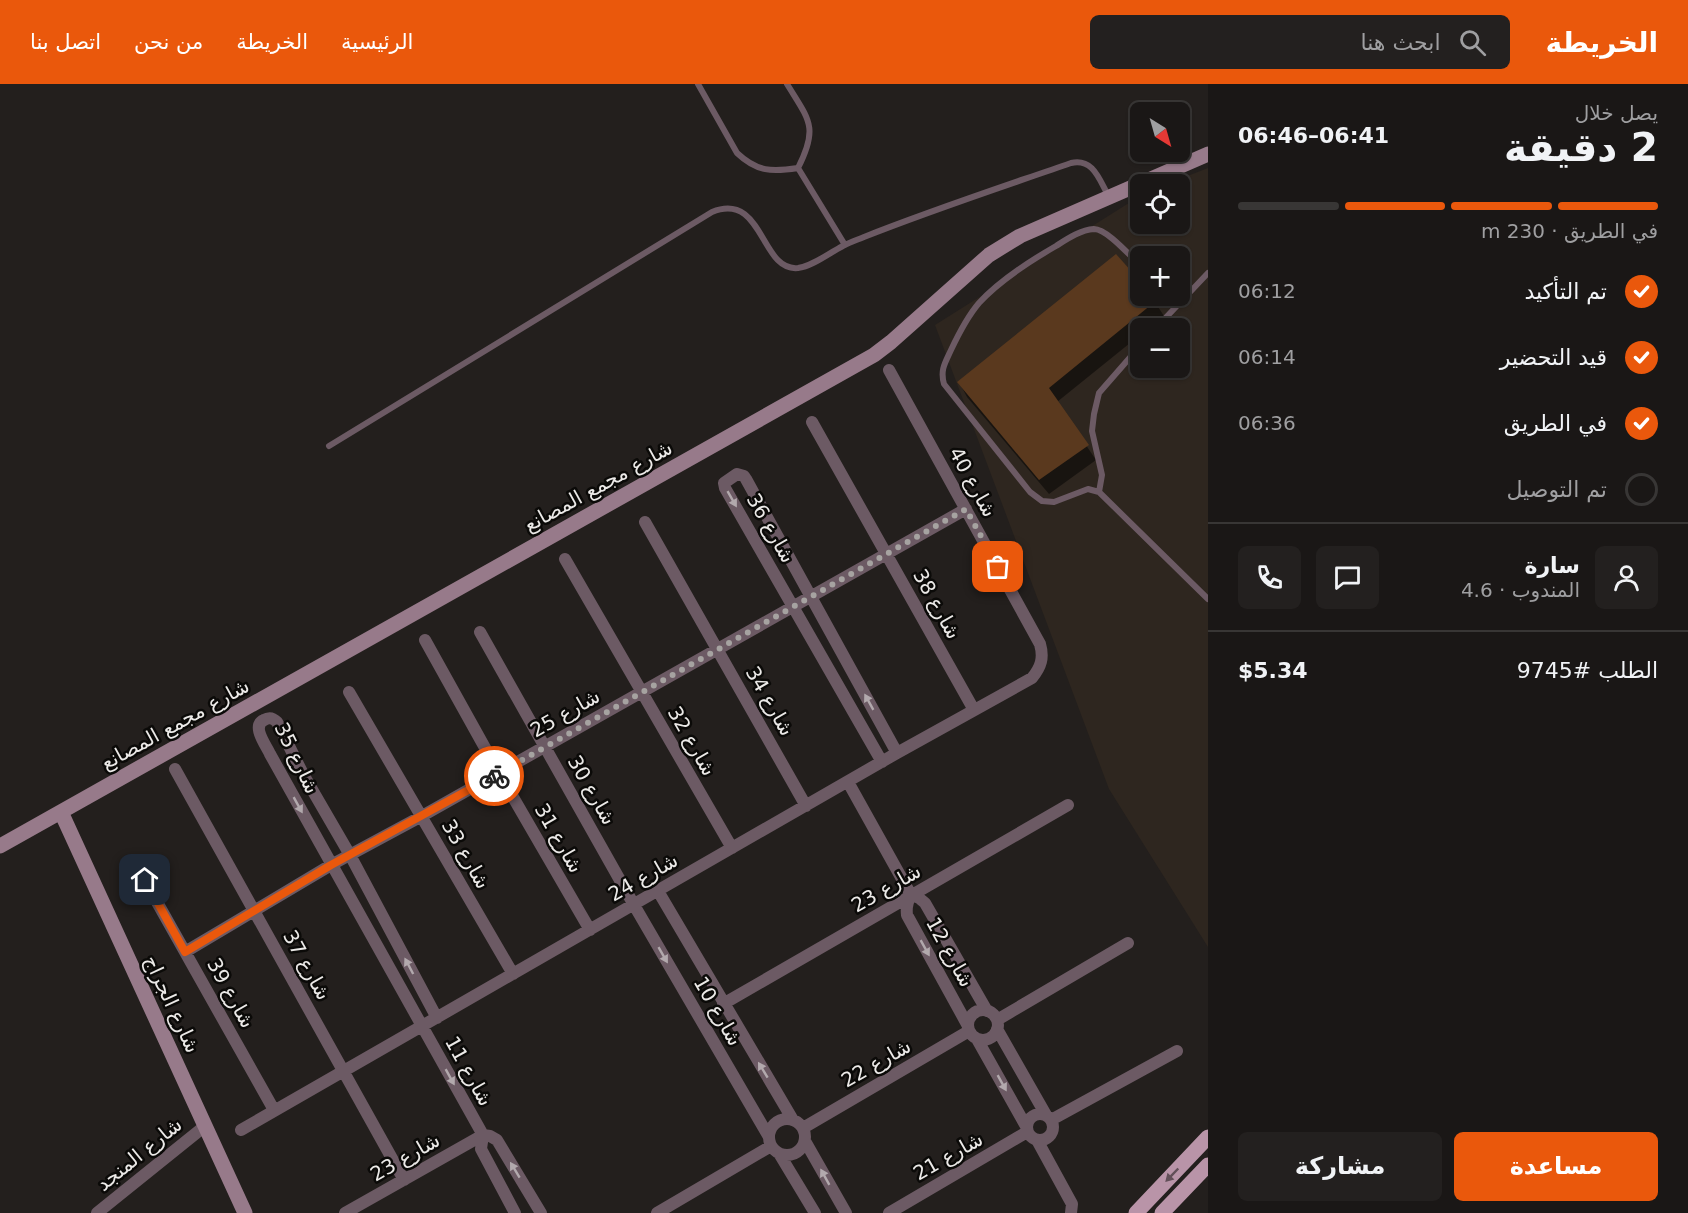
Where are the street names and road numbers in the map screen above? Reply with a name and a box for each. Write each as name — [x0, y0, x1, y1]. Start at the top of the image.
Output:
street label: شارع مجمع المصانع — [520, 435, 676, 537]
street label: شارع 40 — [944, 443, 1002, 521]
street label: شارع 36 — [742, 489, 800, 567]
street label: شارع 38 — [908, 565, 966, 643]
street label: شارع 34 — [741, 662, 799, 740]
street label: شارع مجمع المصانع — [97, 673, 253, 775]
street label: شارع 25 — [526, 684, 604, 742]
street label: شارع 32 — [663, 702, 721, 780]
street label: شارع 35 — [269, 718, 325, 798]
street label: شارع 30 — [563, 751, 621, 829]
street label: شارع 31 — [530, 799, 588, 877]
street label: شارع 33 — [437, 815, 495, 893]
street label: شارع 24 — [604, 848, 682, 906]
street label: شارع 23 — [847, 859, 925, 917]
street label: شارع 12 — [921, 913, 979, 991]
street label: شارع 37 — [278, 926, 336, 1004]
street label: شارع الجراج — [139, 951, 205, 1057]
street label: شارع 39 — [202, 954, 260, 1032]
street label: شارع 10 — [689, 972, 747, 1050]
street label: شارع 11 — [440, 1032, 498, 1110]
street label: شارع 22 — [837, 1034, 915, 1092]
street label: شارع المنجد — [91, 1112, 187, 1196]
street label: شارع 21 — [909, 1127, 987, 1185]
street label: شارع 23 — [366, 1128, 444, 1186]

